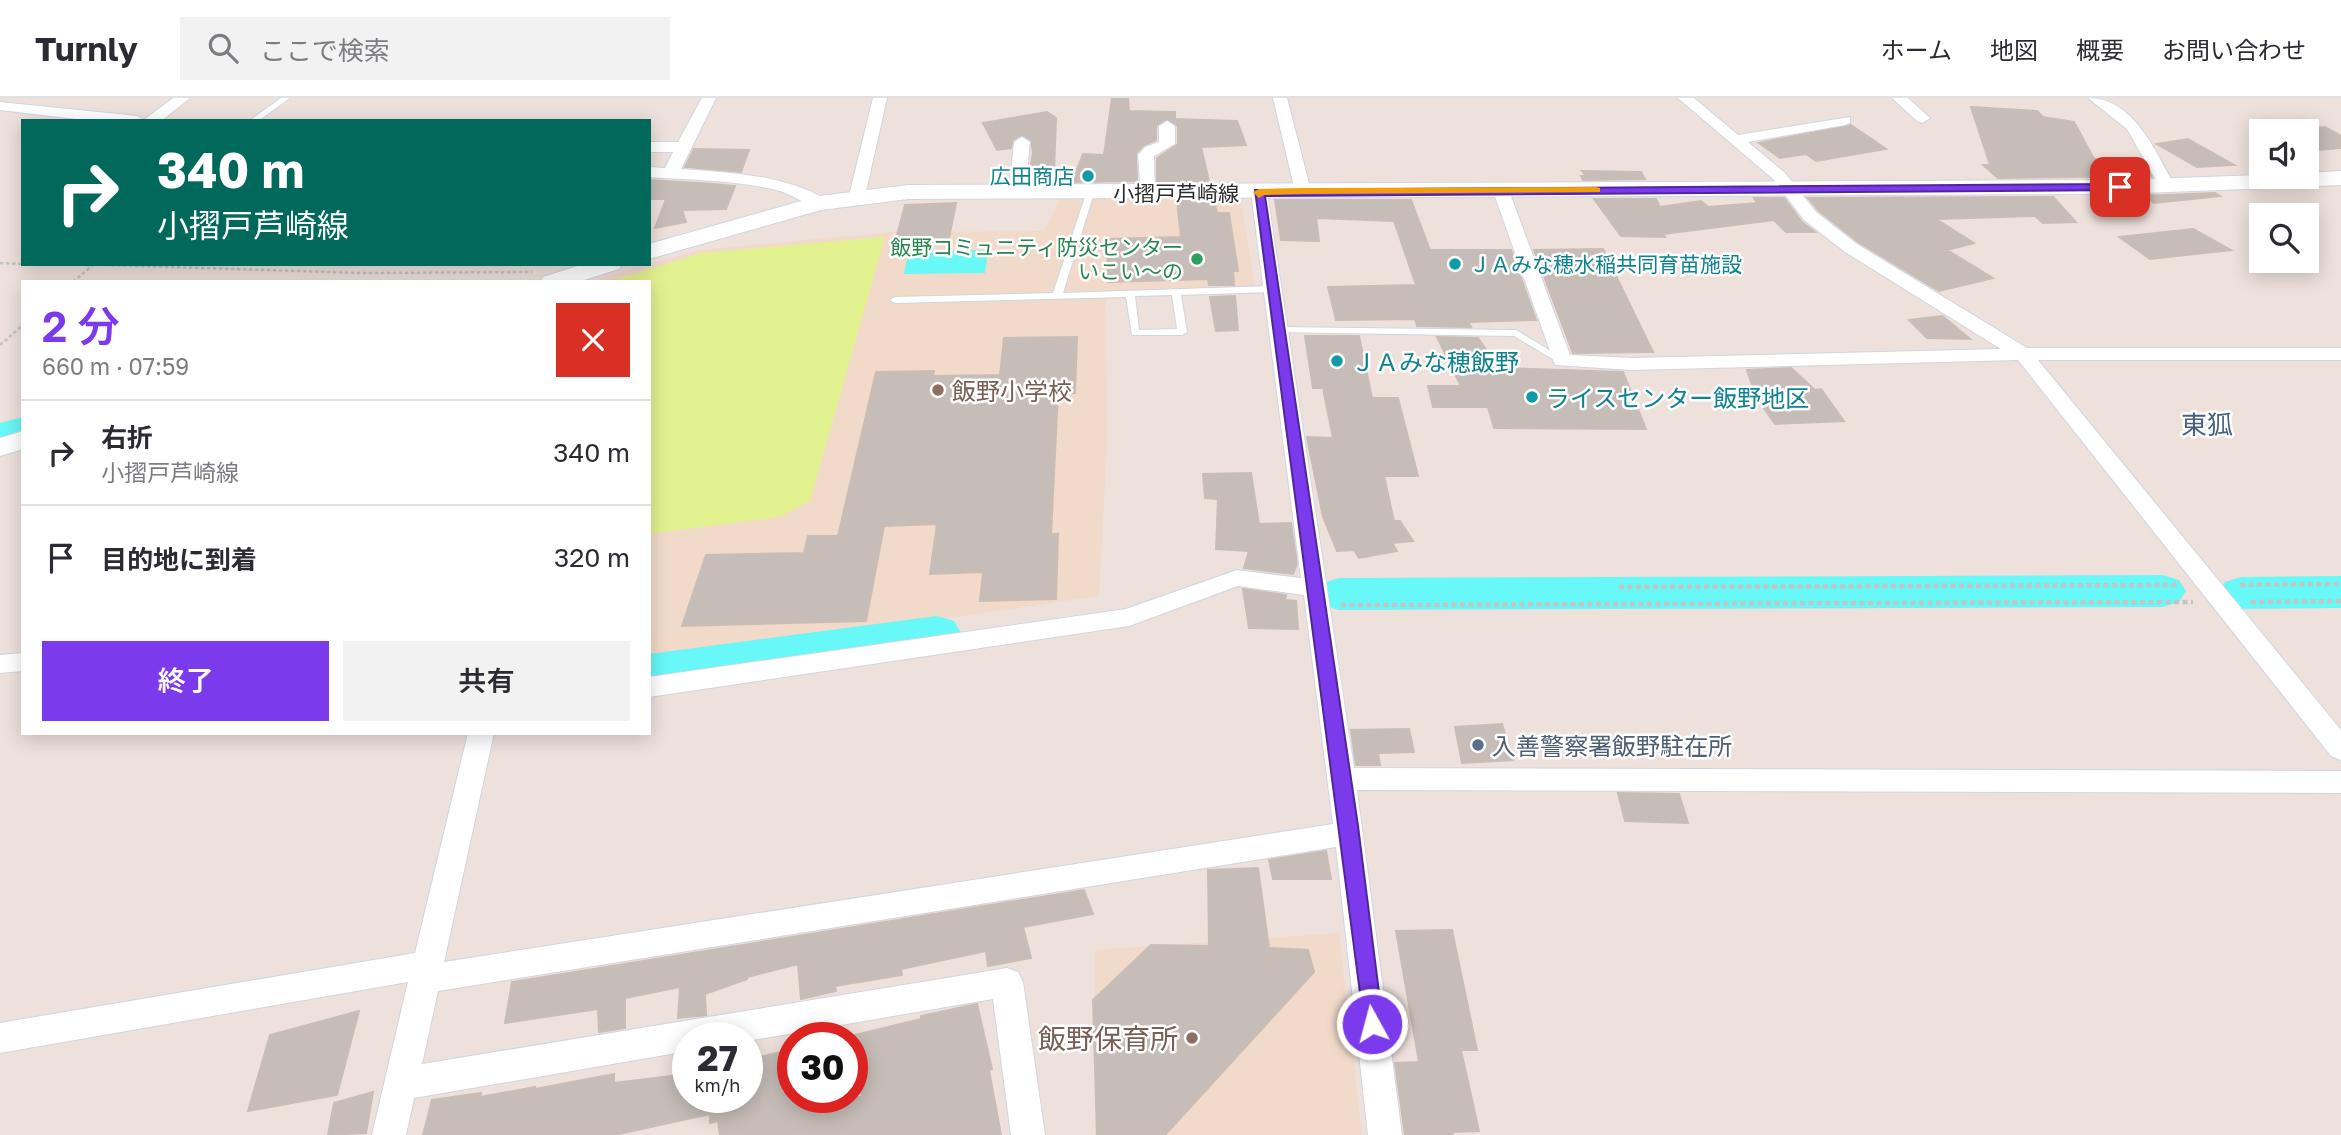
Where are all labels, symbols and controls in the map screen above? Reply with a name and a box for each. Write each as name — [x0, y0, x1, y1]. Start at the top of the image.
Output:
search box — [180, 17, 670, 80]
text: Turnly — [35, 29, 138, 68]
icon: search — [204, 29, 242, 67]
text: ここで検索 — [260, 35, 390, 66]
text: ホーム — [1881, 35, 1952, 64]
text: 地図 — [1990, 35, 2038, 64]
text: 概要 — [2076, 35, 2124, 64]
text: お問い合わせ — [2162, 35, 2306, 64]
map controls — [2249, 119, 2319, 273]
button: sound — [2249, 119, 2319, 189]
text: 340 m — [157, 140, 305, 199]
icon: right — [42, 147, 133, 238]
pin — [2090, 157, 2150, 217]
place label: 広田商店 — [990, 163, 1074, 189]
marker: 広田商店 — [1080, 168, 1096, 184]
icon: arrive — [2101, 168, 2139, 206]
street label: 小摺戸芦崎線 — [1113, 180, 1239, 206]
button: search — [2249, 203, 2319, 273]
text: 小摺戸芦崎線 — [157, 206, 349, 244]
place label: 飯野コミュニティ防災センター いこい～の — [890, 234, 1183, 284]
marker: 飯野コミュニティ防災センター いこい～の — [1189, 251, 1205, 267]
place label: ＪＡみな穂水稲共同育苗施設 — [1469, 251, 1742, 277]
marker: ＪＡみな穂水稲共同育苗施設 — [1447, 256, 1463, 272]
text: 2 分 — [42, 301, 120, 351]
button: close — [556, 303, 630, 377]
place label: ＪＡみな穂飯野 — [1351, 347, 1519, 376]
text: 660 m · 07:59 — [42, 352, 189, 380]
marker: ＪＡみな穂飯野 — [1329, 353, 1345, 369]
place label: 飯野小学校 — [952, 376, 1072, 405]
marker: 飯野小学校 — [930, 382, 946, 398]
place label: ライスセンター飯野地区 — [1546, 383, 1809, 412]
marker: ライスセンター飯野地区 — [1524, 389, 1540, 405]
district label: 東狐 — [2181, 409, 2233, 440]
text: 右折 — [101, 422, 153, 453]
icon: right — [42, 434, 80, 472]
text: 340 m — [553, 437, 630, 468]
text: 小摺戸芦崎線 — [101, 458, 239, 486]
icon: arrive — [42, 539, 80, 577]
text: 320 m — [554, 542, 630, 573]
text: 目的地に到着 — [101, 544, 257, 575]
button: 終了 — [42, 641, 329, 721]
button: 共有 — [343, 641, 630, 721]
place label: 入善警察署飯野駐在所 — [1492, 731, 1732, 760]
marker: 入善警察署飯野駐在所 — [1470, 737, 1486, 753]
position arrow — [1335, 987, 1409, 1061]
speed limit sign: 30 — [777, 1022, 868, 1113]
place label: 飯野保育所 — [1038, 1022, 1178, 1055]
marker: 飯野保育所 — [1184, 1030, 1200, 1046]
text: 27 — [697, 1037, 738, 1079]
text: km/h — [695, 1074, 740, 1096]

